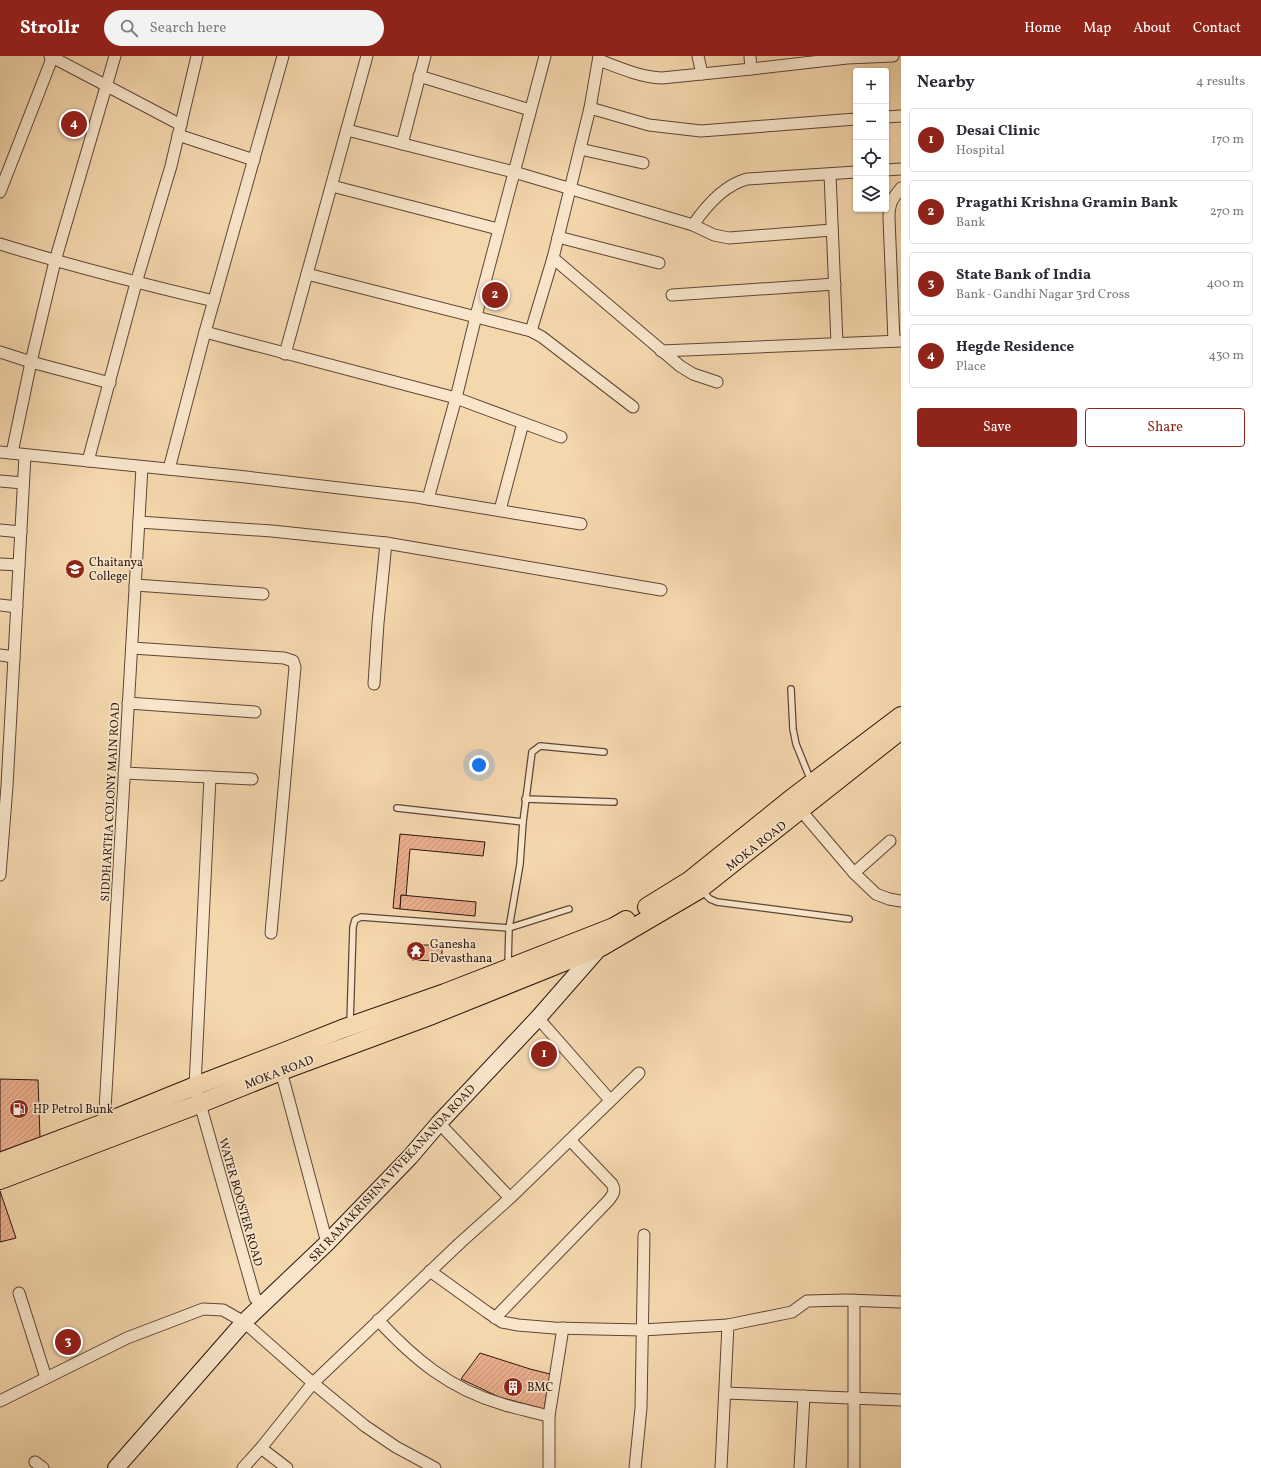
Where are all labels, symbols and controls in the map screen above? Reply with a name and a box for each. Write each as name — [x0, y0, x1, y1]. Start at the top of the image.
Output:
search box — [104, 10, 384, 46]
text: Strollr — [20, 15, 80, 41]
icon: search — [118, 17, 140, 39]
text: Search here — [150, 18, 226, 39]
text: Home — [1024, 19, 1061, 38]
text: Map — [1083, 19, 1111, 38]
text: About — [1133, 19, 1171, 38]
text: Contact — [1193, 19, 1241, 38]
map controls — [853, 68, 889, 212]
button: + — [853, 68, 889, 104]
text: Nearby — [917, 71, 975, 94]
text: 4 results — [1196, 73, 1245, 91]
button: − — [853, 104, 889, 140]
pin: 4 — [61, 109, 87, 139]
text: Desai Clinic — [956, 121, 1040, 142]
text: 1 — [928, 131, 934, 149]
text: 170 m — [1211, 131, 1244, 149]
button: locate — [853, 140, 889, 176]
text: Hospital — [956, 142, 1005, 160]
button: layers — [853, 176, 889, 212]
text: Pragathi Krishna Gramin Bank — [956, 193, 1178, 214]
text: 2 — [928, 203, 934, 221]
text: 270 m — [1210, 203, 1244, 221]
text: Bank — [956, 214, 985, 232]
text: State Bank of India — [956, 265, 1091, 286]
text: 3 — [928, 275, 934, 293]
text: 400 m — [1207, 275, 1244, 293]
pin: 2 — [482, 280, 508, 310]
text: Bank · Gandhi Nagar 3rd Cross — [956, 286, 1130, 304]
text: Hegde Residence — [956, 337, 1074, 358]
text: 4 — [927, 347, 935, 365]
text: 430 m — [1208, 347, 1244, 365]
text: Place — [956, 358, 986, 376]
button: Save — [917, 408, 1077, 447]
button: Share — [1085, 408, 1245, 447]
place label: Chaitanya College — [89, 555, 143, 585]
school or university icon: Chaitanya College — [64, 558, 86, 580]
street label: SIDDHARTHA COLONY MAIN ROAD — [98, 702, 124, 902]
your location — [469, 755, 489, 775]
street label: MOKA ROAD — [723, 818, 790, 876]
place label: Ganesha Devasthana — [430, 937, 492, 967]
temple icon: Ganesha Devasthana — [405, 940, 427, 962]
pin: 1 — [531, 1039, 557, 1069]
street label: MOKA ROAD — [242, 1052, 316, 1093]
street label: SRI RAMAKRISHNA VIVEKANANDA ROAD — [306, 1081, 480, 1266]
fuel station icon: HP Petrol Bunk — [8, 1098, 30, 1120]
place label: HP Petrol Bunk — [33, 1102, 114, 1118]
street label: WATER BOOSTER ROAD — [214, 1136, 266, 1268]
pin: 3 — [55, 1327, 81, 1357]
building icon: BMC — [502, 1376, 524, 1398]
place label: BMC — [527, 1380, 554, 1396]

